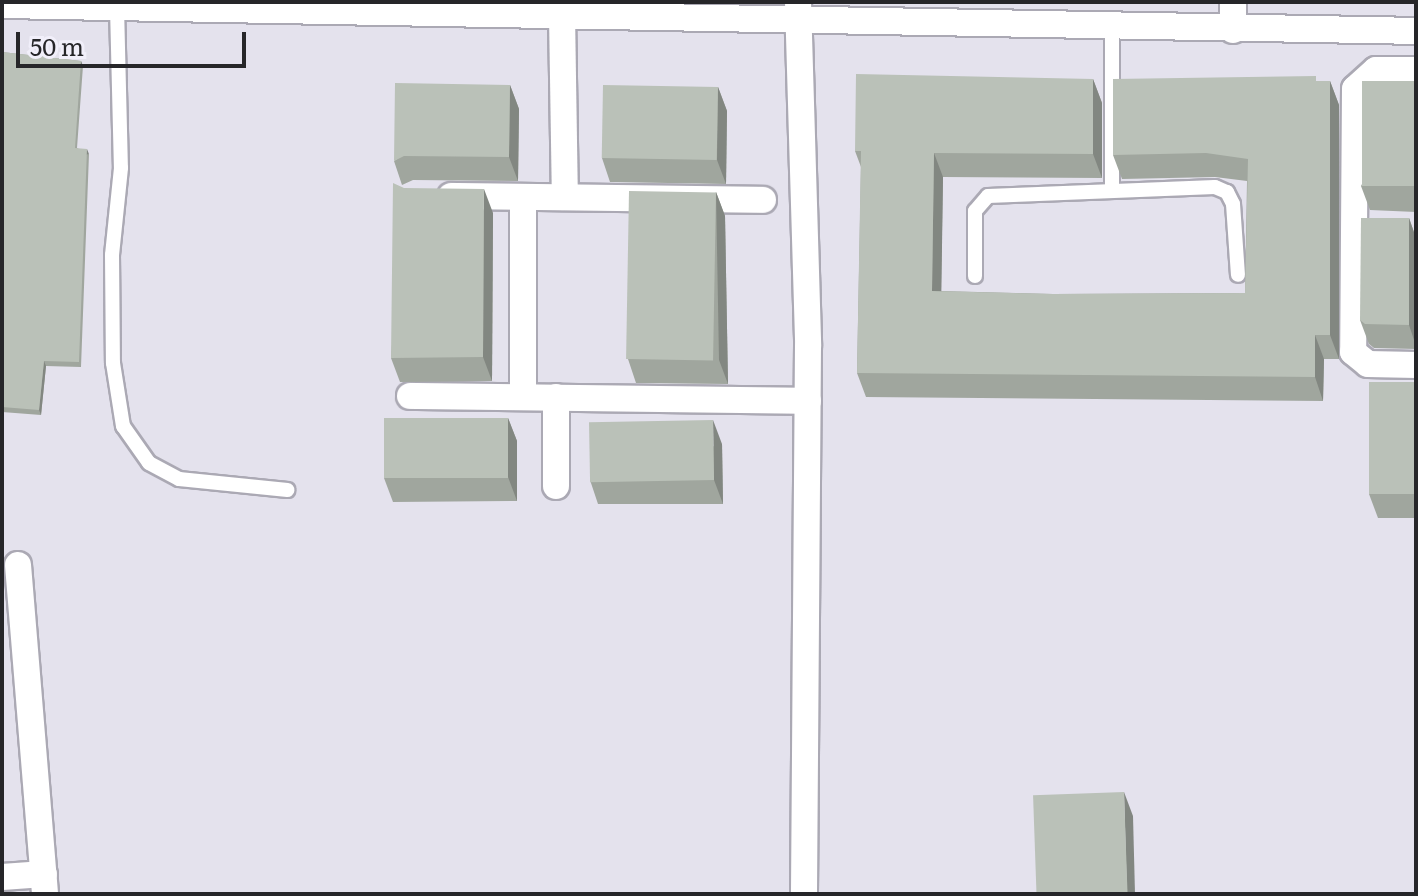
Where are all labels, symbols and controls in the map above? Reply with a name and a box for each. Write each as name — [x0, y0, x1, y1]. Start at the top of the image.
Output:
scale bar — [20, 16, 250, 66]
text: 50 m — [30, 28, 84, 63]

